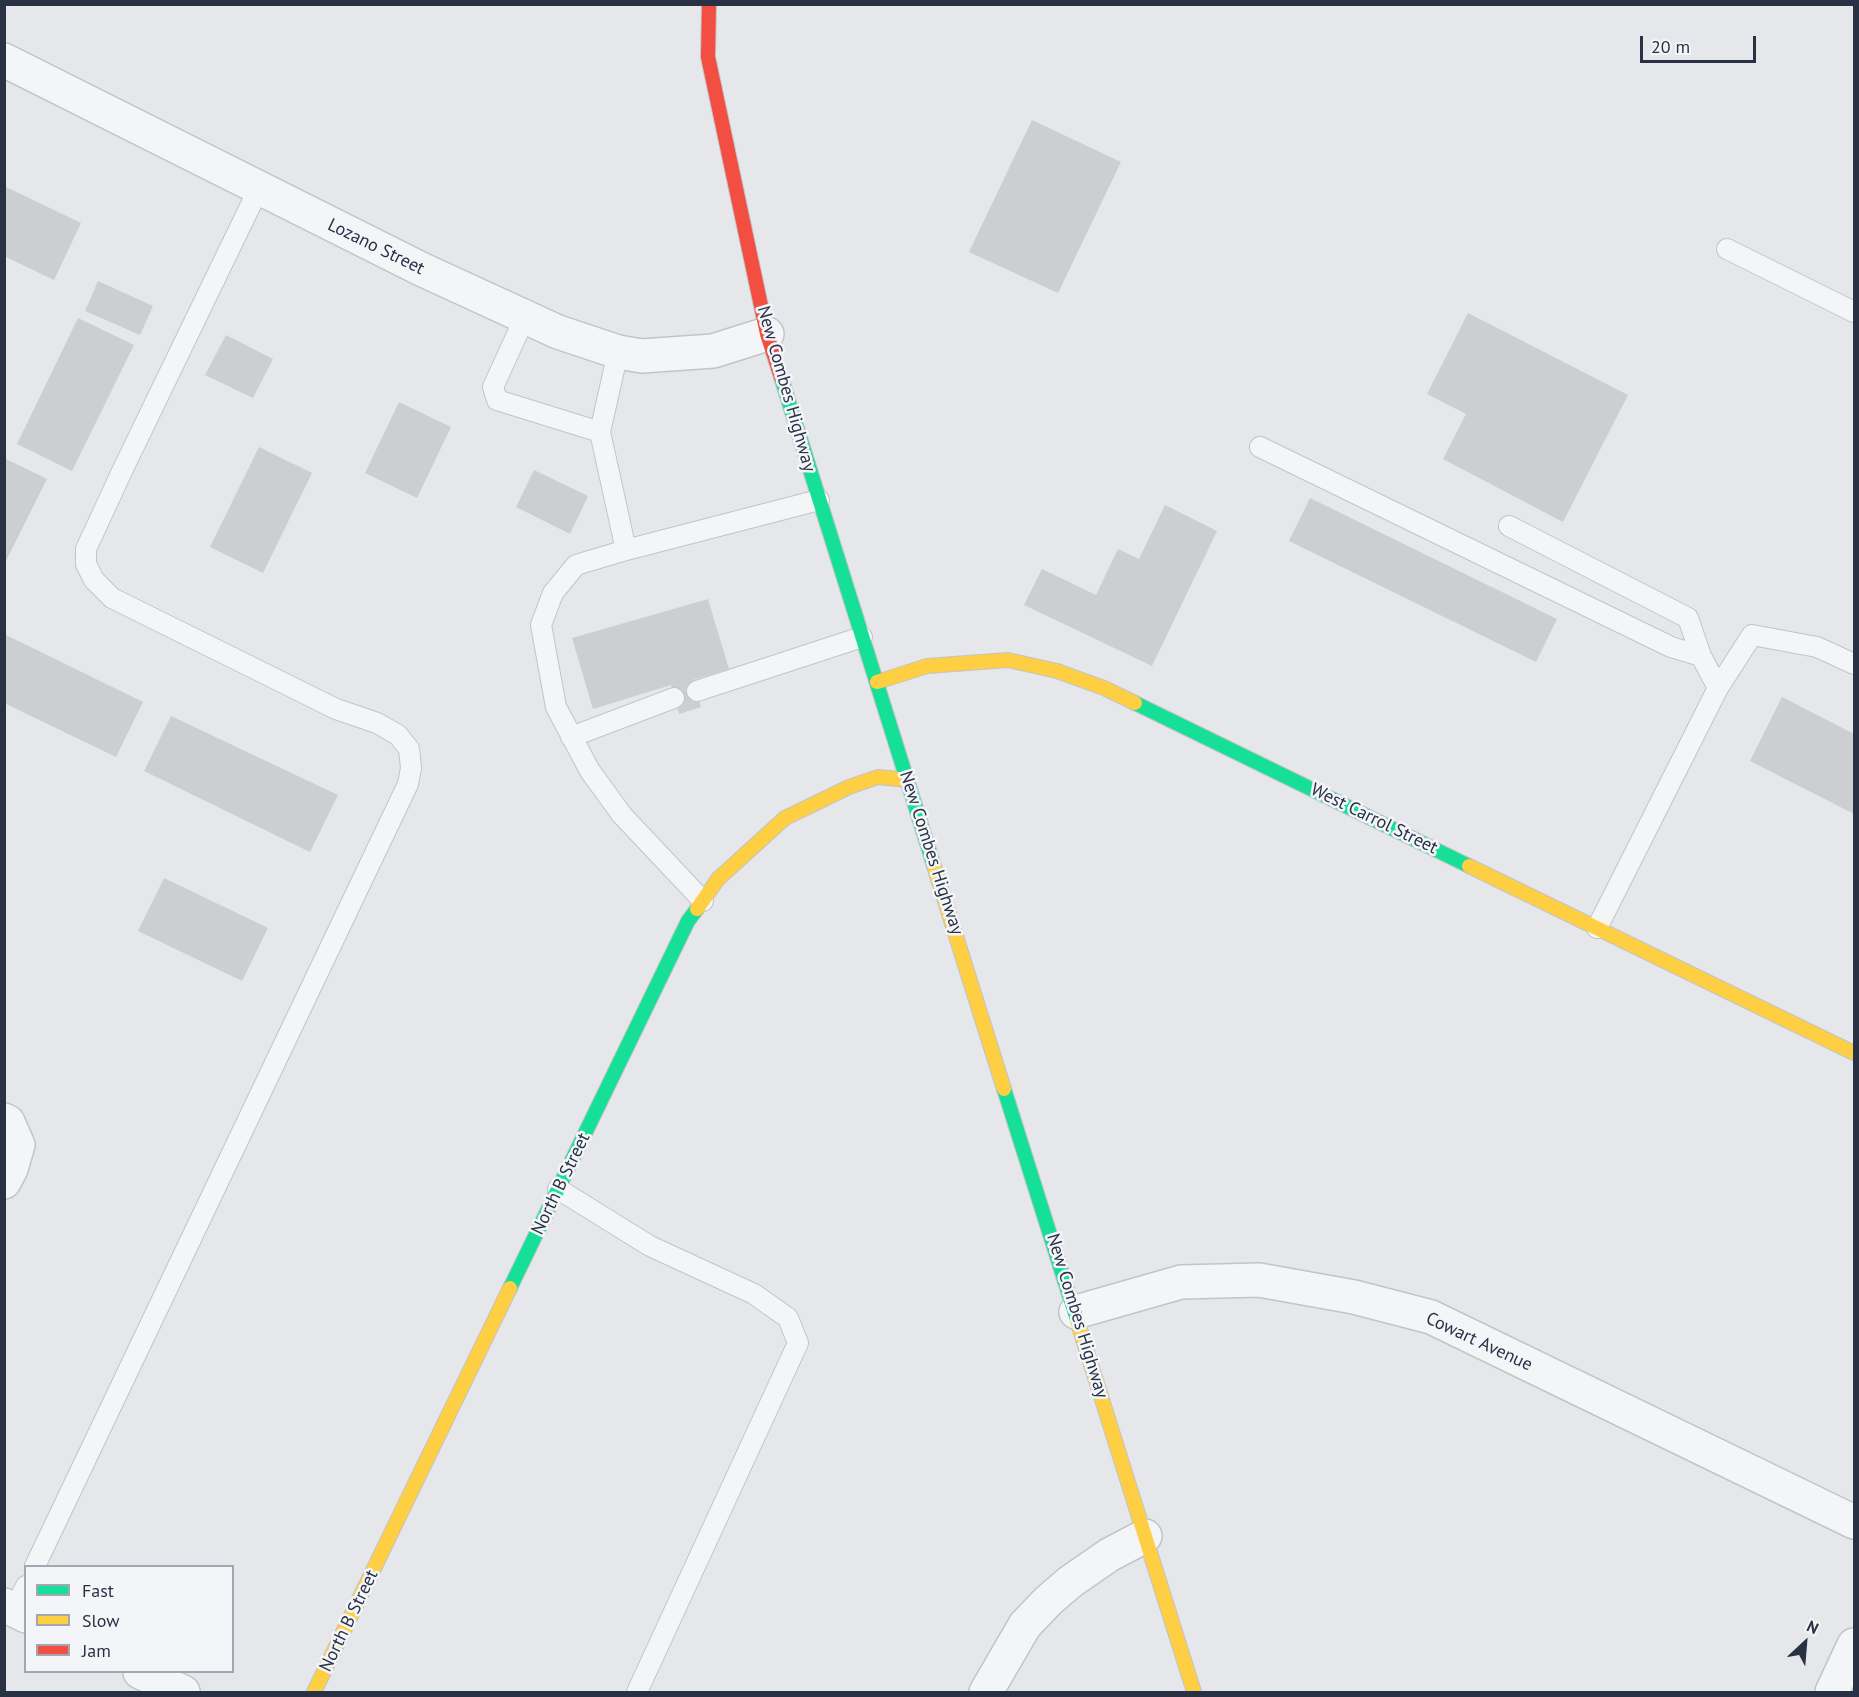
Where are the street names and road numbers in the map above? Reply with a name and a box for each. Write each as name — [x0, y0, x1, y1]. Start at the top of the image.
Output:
street label: Lozano Street — [324, 214, 428, 280]
street label: New Combes Highway — [752, 304, 820, 474]
street label: New Combes Highway — [894, 768, 968, 938]
street label: West Carrol Street — [1307, 779, 1441, 859]
street label: North B Street — [527, 1130, 595, 1238]
street label: New Combes Highway — [1042, 1231, 1112, 1401]
street label: Cowart Avenue — [1422, 1308, 1536, 1376]
street label: North B Street — [315, 1567, 383, 1675]

